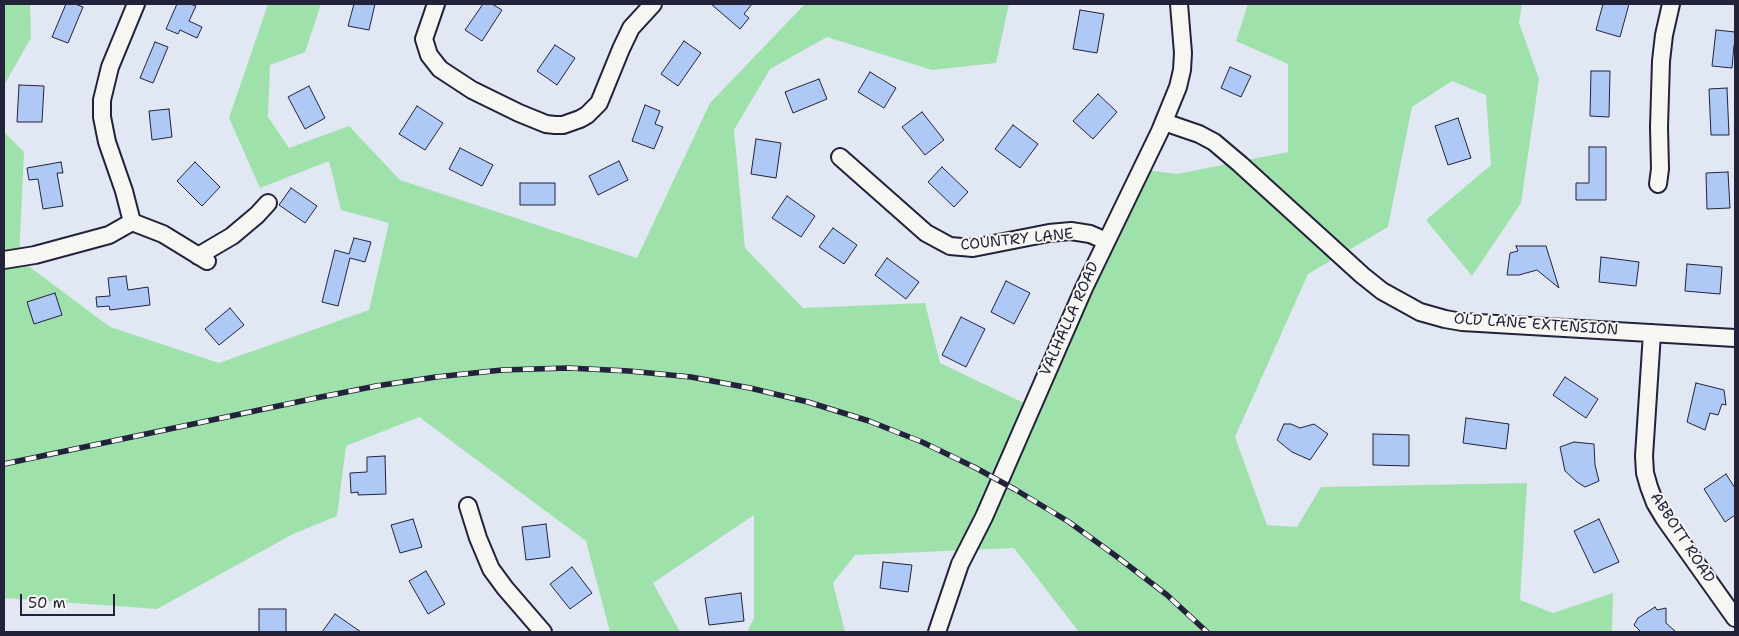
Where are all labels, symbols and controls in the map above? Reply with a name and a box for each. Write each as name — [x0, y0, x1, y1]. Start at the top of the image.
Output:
street label: COUNTRY LANE — [960, 225, 1074, 255]
street label: VALHALLA ROAD — [1037, 259, 1103, 379]
street label: OLD LANE EXTENSION — [1453, 310, 1619, 340]
street label: ABBOTT ROAD — [1646, 489, 1718, 587]
scale bar — [22, 584, 118, 616]
text: 50 m — [28, 593, 66, 613]

